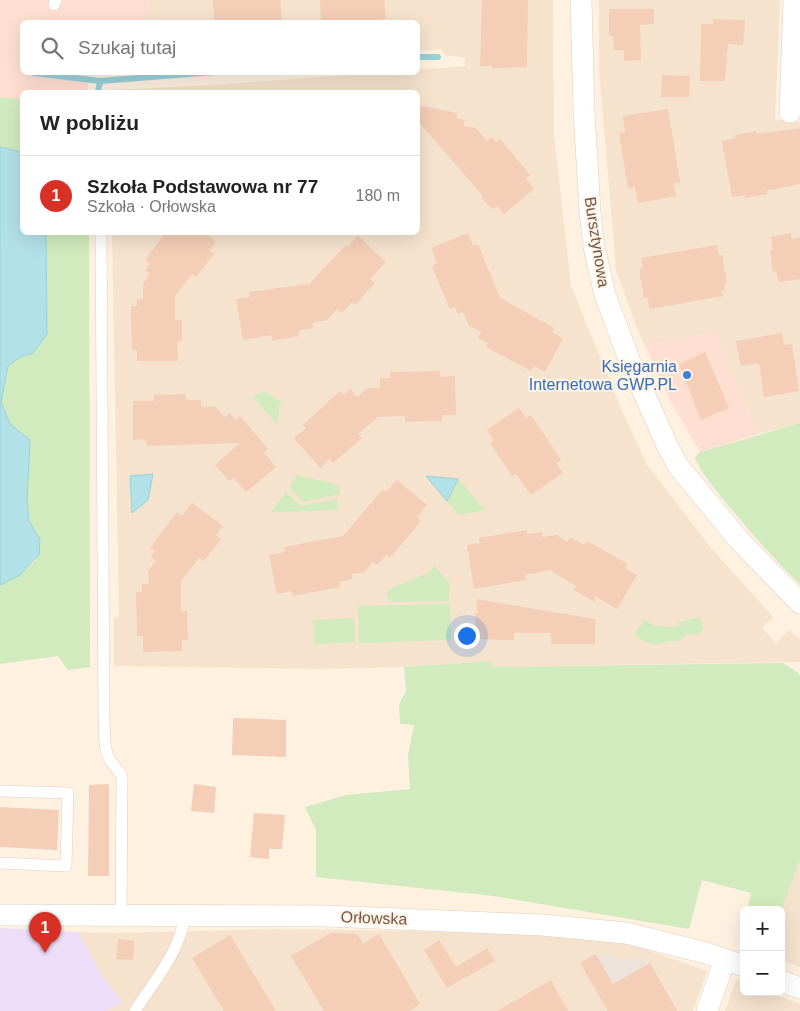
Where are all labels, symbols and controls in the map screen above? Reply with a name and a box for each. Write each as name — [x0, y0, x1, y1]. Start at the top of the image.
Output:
search box — [20, 20, 420, 75]
icon: search — [38, 34, 66, 62]
text: Szukaj tutaj — [78, 37, 176, 58]
text: W pobliżu — [40, 111, 139, 134]
text: Szkoła Podstawowa nr 77 — [87, 176, 318, 197]
text: 1 — [52, 187, 60, 204]
text: 180 m — [356, 187, 400, 204]
street label: Bursztynowa — [581, 195, 613, 289]
text: Szkoła · Orłowska — [87, 198, 216, 215]
place label: Księgarnia Internetowa GWP.PL — [529, 358, 677, 393]
marker: Księgarnia Internetowa GWP.PL — [681, 369, 693, 381]
your location — [454, 623, 480, 649]
map controls — [740, 906, 785, 996]
button: + — [740, 906, 785, 951]
street label: Orłowska — [340, 908, 408, 928]
pin: 1 — [29, 912, 61, 953]
button: − — [740, 951, 785, 996]

